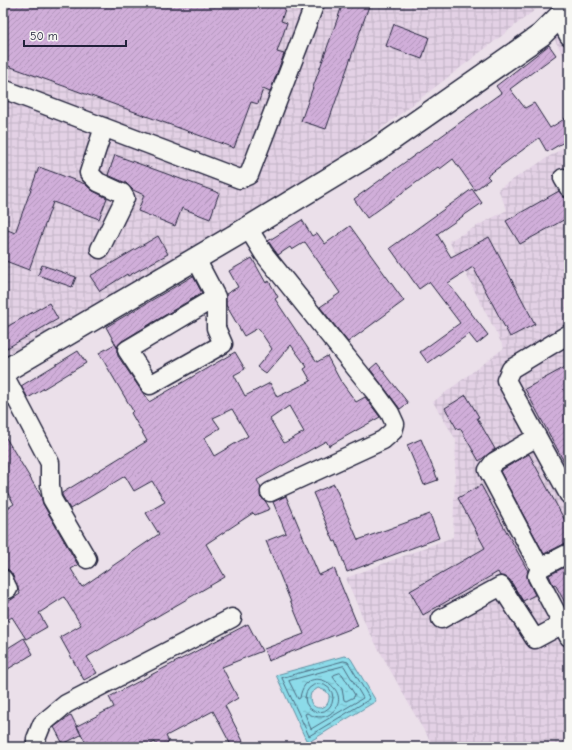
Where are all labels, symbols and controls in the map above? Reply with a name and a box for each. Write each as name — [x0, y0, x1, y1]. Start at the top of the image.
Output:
scale bar — [24, 22, 126, 48]
text: 50 m — [30, 29, 58, 43]

